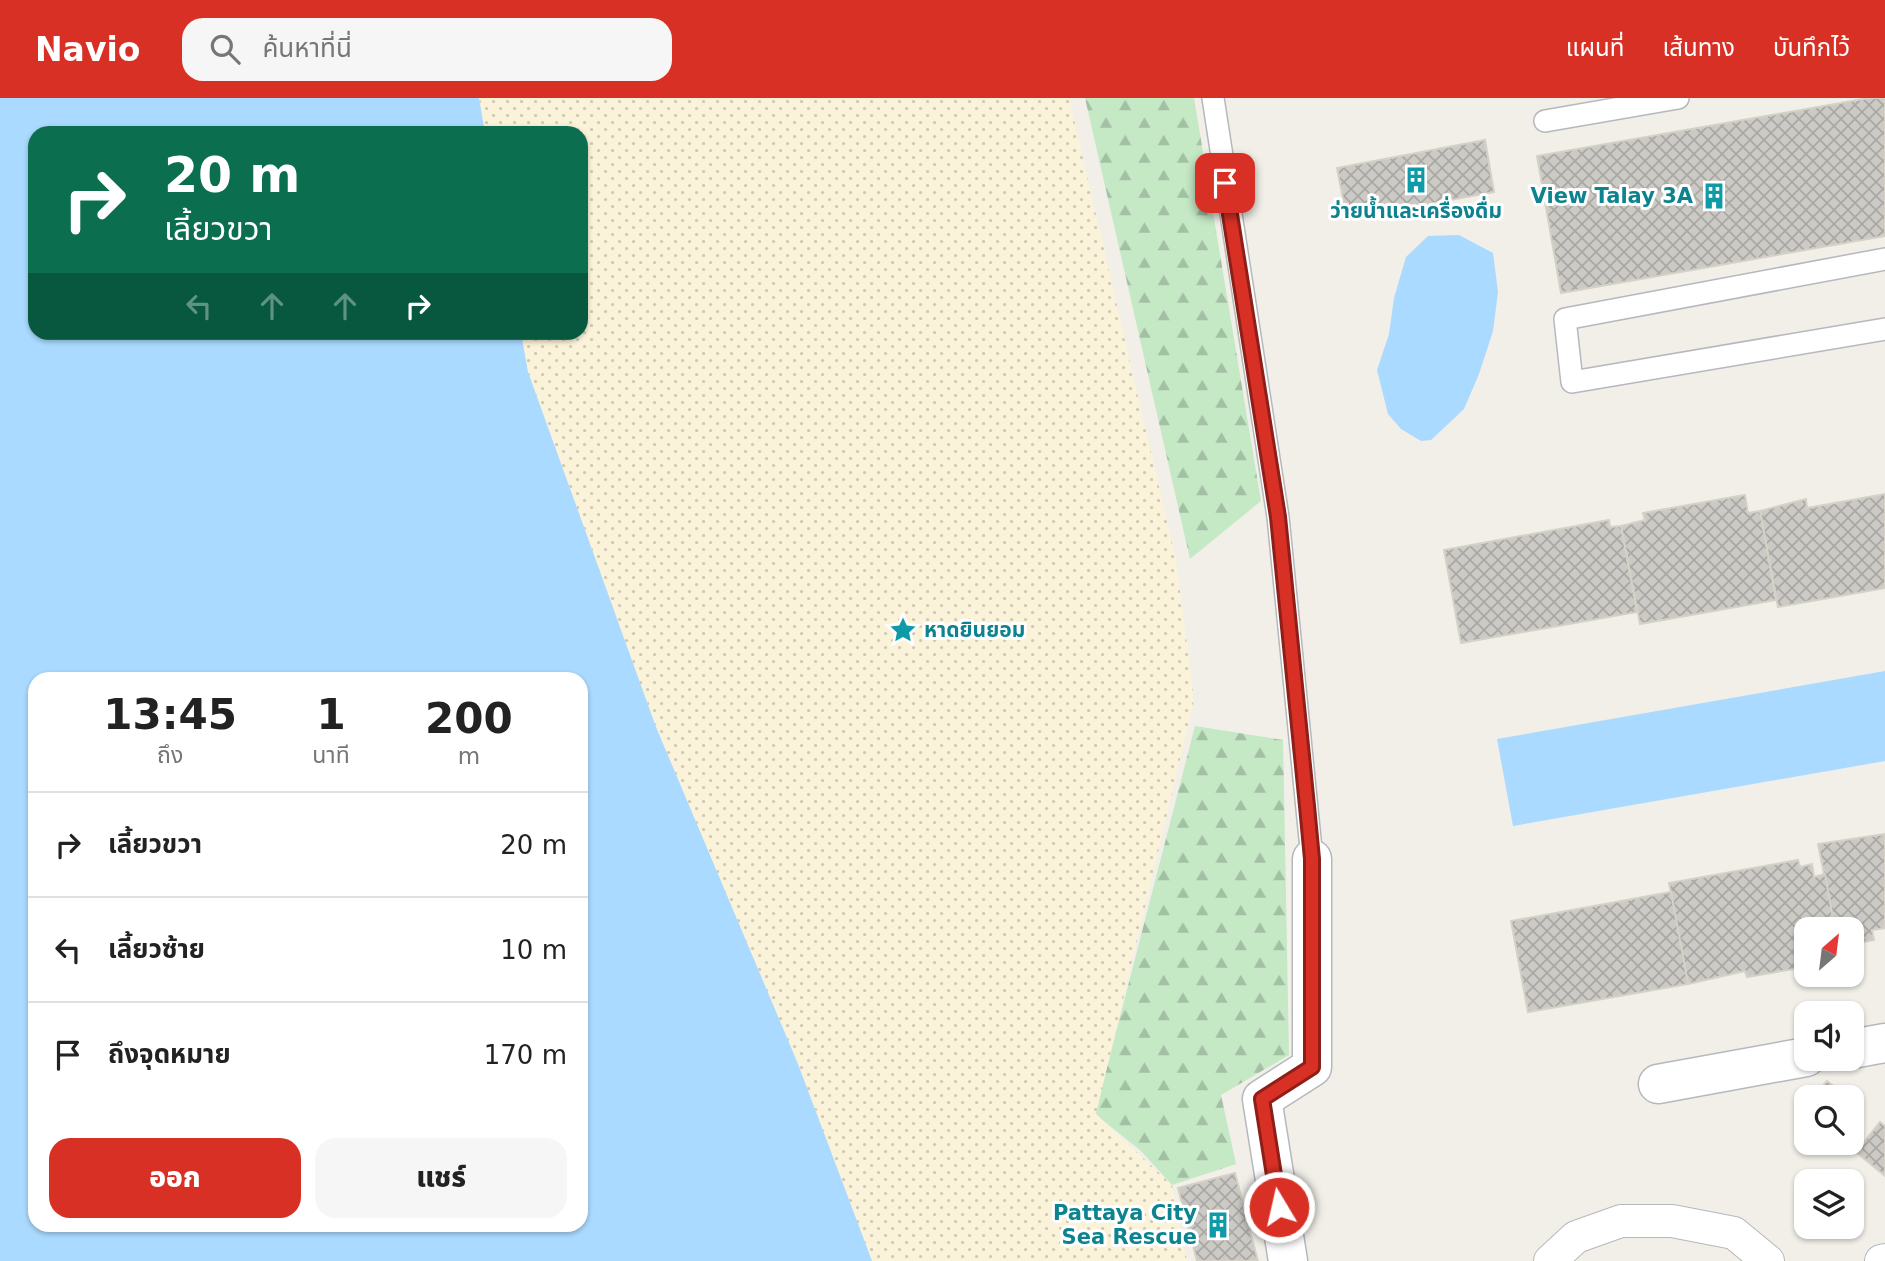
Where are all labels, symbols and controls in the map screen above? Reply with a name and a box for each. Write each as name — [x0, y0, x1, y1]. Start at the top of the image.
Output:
search box — [182, 18, 672, 81]
text: Navio — [35, 30, 140, 69]
icon: search — [206, 30, 244, 68]
text: ค้นหาที่นี่ — [262, 33, 352, 63]
text: แผนที่ — [1566, 34, 1624, 62]
text: เส้นทาง — [1662, 34, 1735, 62]
text: บันทึกไว้ — [1773, 34, 1850, 62]
text: 20 m — [164, 147, 300, 204]
pin — [1195, 153, 1255, 213]
icon: right — [49, 154, 140, 245]
icon: arrive — [1206, 164, 1244, 202]
building icon: ว่ายน้ำและเครื่องดื่ม — [1401, 165, 1431, 195]
building icon: View Talay 3A — [1699, 181, 1729, 211]
place label: View Talay 3A — [1531, 184, 1694, 208]
place label: ว่ายน้ำและเครื่องดื่ม — [1330, 196, 1502, 223]
text: เลี้ยวขวา — [164, 210, 272, 248]
icon: left — [180, 287, 218, 325]
icon: ahead — [253, 287, 291, 325]
icon: ahead — [326, 287, 364, 325]
icon: right — [399, 287, 437, 325]
place icon: หาดยินยอม — [888, 615, 918, 645]
place label: หาดยินยอม — [924, 618, 1025, 642]
text: 13:45 — [103, 690, 237, 739]
text: 1 — [316, 690, 346, 739]
text: 200 — [425, 694, 513, 743]
text: ถึง — [157, 742, 183, 768]
text: นาที — [312, 742, 350, 768]
text: m — [458, 743, 480, 769]
icon: right — [49, 826, 87, 864]
text: เลี้ยวขวา — [108, 829, 202, 859]
text: 20 m — [500, 830, 567, 860]
north arrow — [1794, 917, 1864, 987]
map controls — [1794, 917, 1864, 1239]
icon: left — [49, 931, 87, 969]
text: เลี้ยวซ้าย — [108, 934, 205, 964]
text: 10 m — [500, 935, 567, 965]
button: sound — [1794, 1001, 1864, 1071]
icon: arrive — [49, 1036, 87, 1074]
text: ถึงจุดหมาย — [108, 1039, 231, 1069]
text: 170 m — [484, 1040, 567, 1070]
button: search — [1794, 1085, 1864, 1155]
button: ออก — [49, 1138, 301, 1218]
button: แชร์ — [315, 1138, 567, 1218]
button: layers — [1794, 1169, 1864, 1239]
position arrow — [1242, 1170, 1316, 1244]
place label: Pattaya City Sea Rescue — [1053, 1201, 1197, 1249]
building icon: Pattaya City Sea Rescue — [1203, 1210, 1233, 1240]

